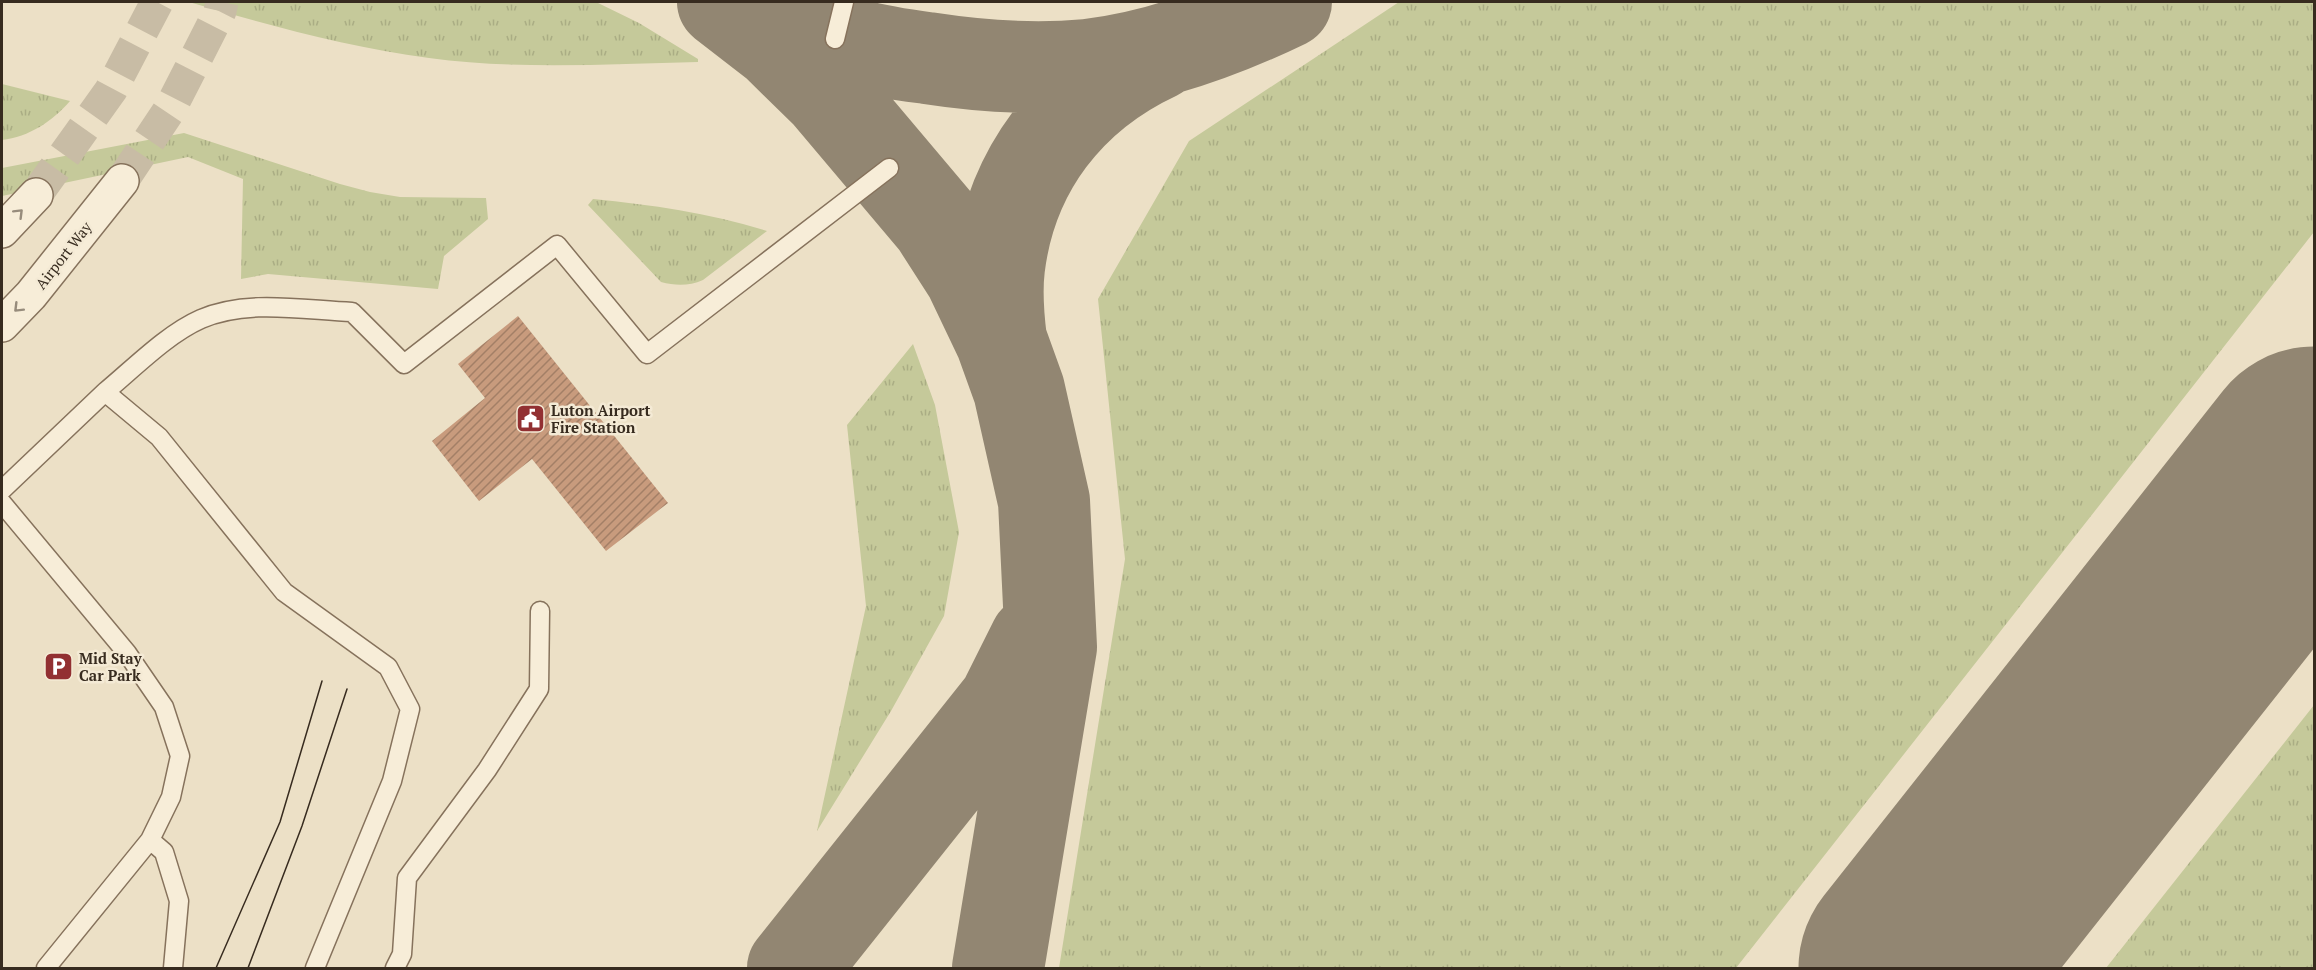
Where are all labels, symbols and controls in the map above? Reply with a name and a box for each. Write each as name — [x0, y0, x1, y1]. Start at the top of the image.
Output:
one-way arrow — [12, 209, 23, 219]
street label: Airport Way — [30, 217, 96, 293]
one-way arrow — [15, 300, 26, 311]
place label: Luton Airport Fire Station — [551, 400, 650, 437]
public building icon: Luton Airport Fire Station — [514, 403, 546, 435]
place label: Mid Stay Car Park — [79, 648, 143, 685]
parking icon: Mid Stay Car Park — [42, 651, 74, 683]

